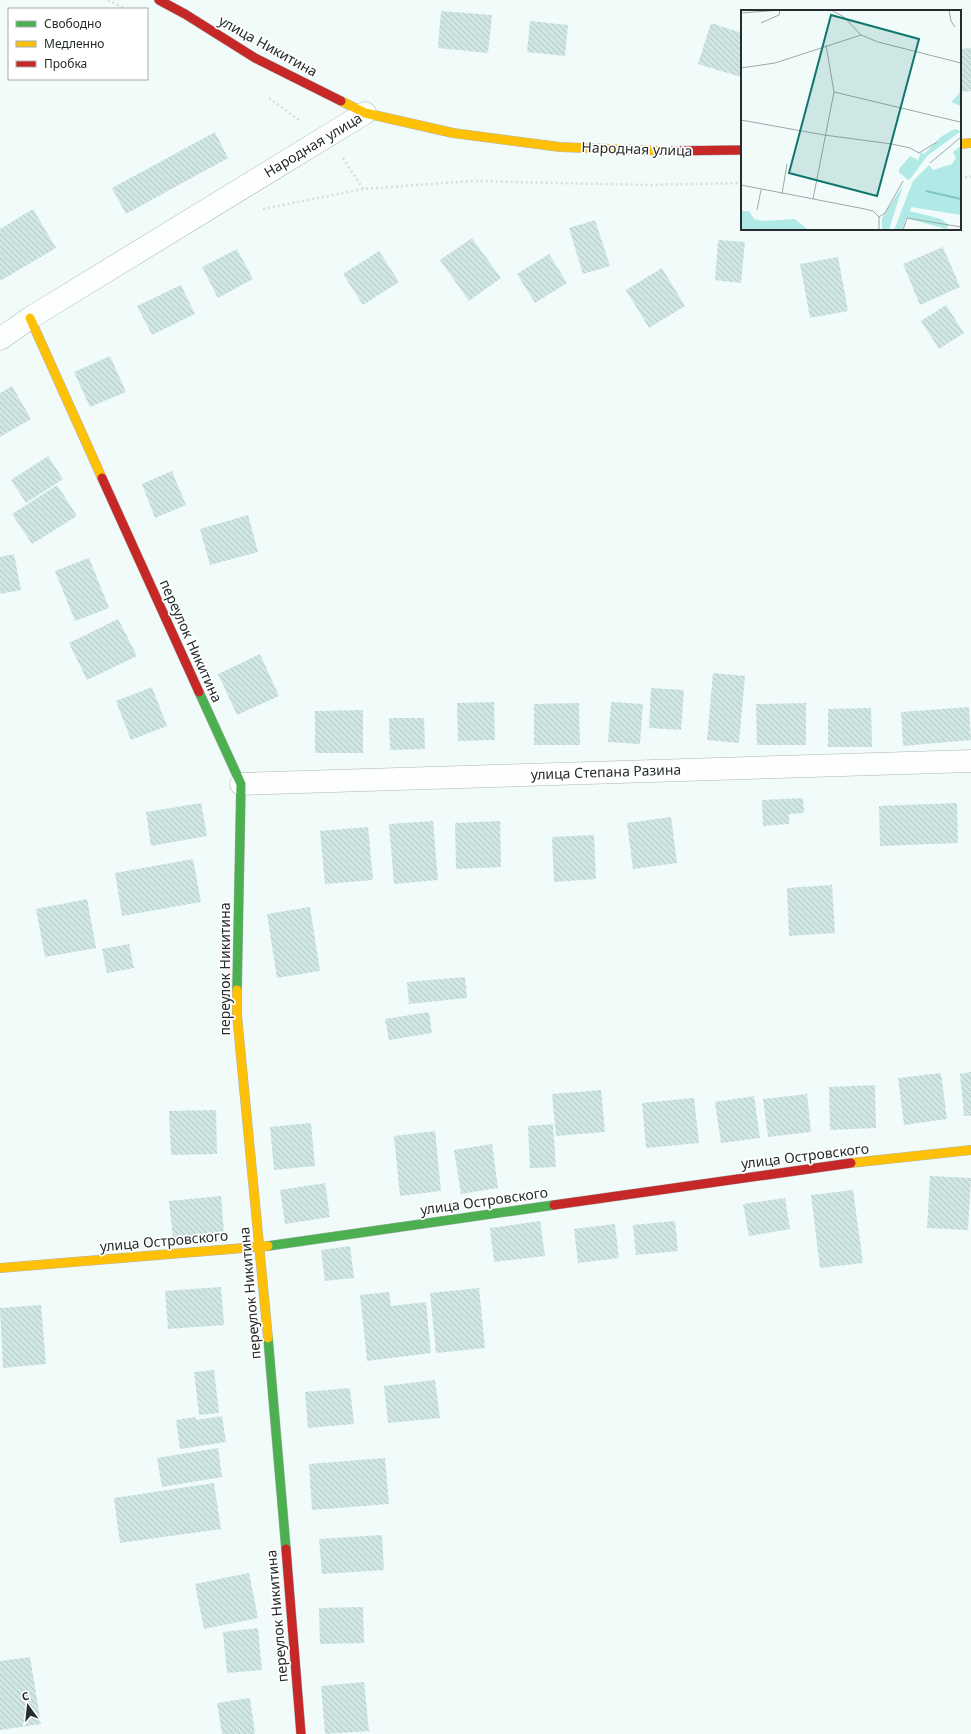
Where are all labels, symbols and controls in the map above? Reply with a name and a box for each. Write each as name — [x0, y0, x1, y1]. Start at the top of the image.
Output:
legend — [8, 8, 148, 80]
inset map — [741, 10, 961, 230]
street label: улица Никитина — [215, 11, 321, 81]
text: Свободно — [44, 15, 102, 32]
text: Медленно — [44, 35, 104, 52]
text: Пробка — [44, 55, 87, 72]
street label: Народная улица — [260, 108, 365, 181]
street label: Народная улица — [581, 137, 693, 160]
street label: переулок Никитина — [156, 576, 227, 705]
street label: улица Степана Разина — [530, 759, 682, 784]
street label: переулок Никитина — [215, 903, 234, 1035]
street label: улица Островского — [740, 1138, 870, 1173]
street label: улица Островского — [419, 1182, 549, 1219]
street label: улица Островского — [99, 1225, 229, 1256]
street label: переулок Никитина — [234, 1226, 265, 1360]
street label: переулок Никитина — [261, 1549, 292, 1683]
north arrow — [8, 1686, 48, 1726]
text: С — [20, 1688, 31, 1704]

